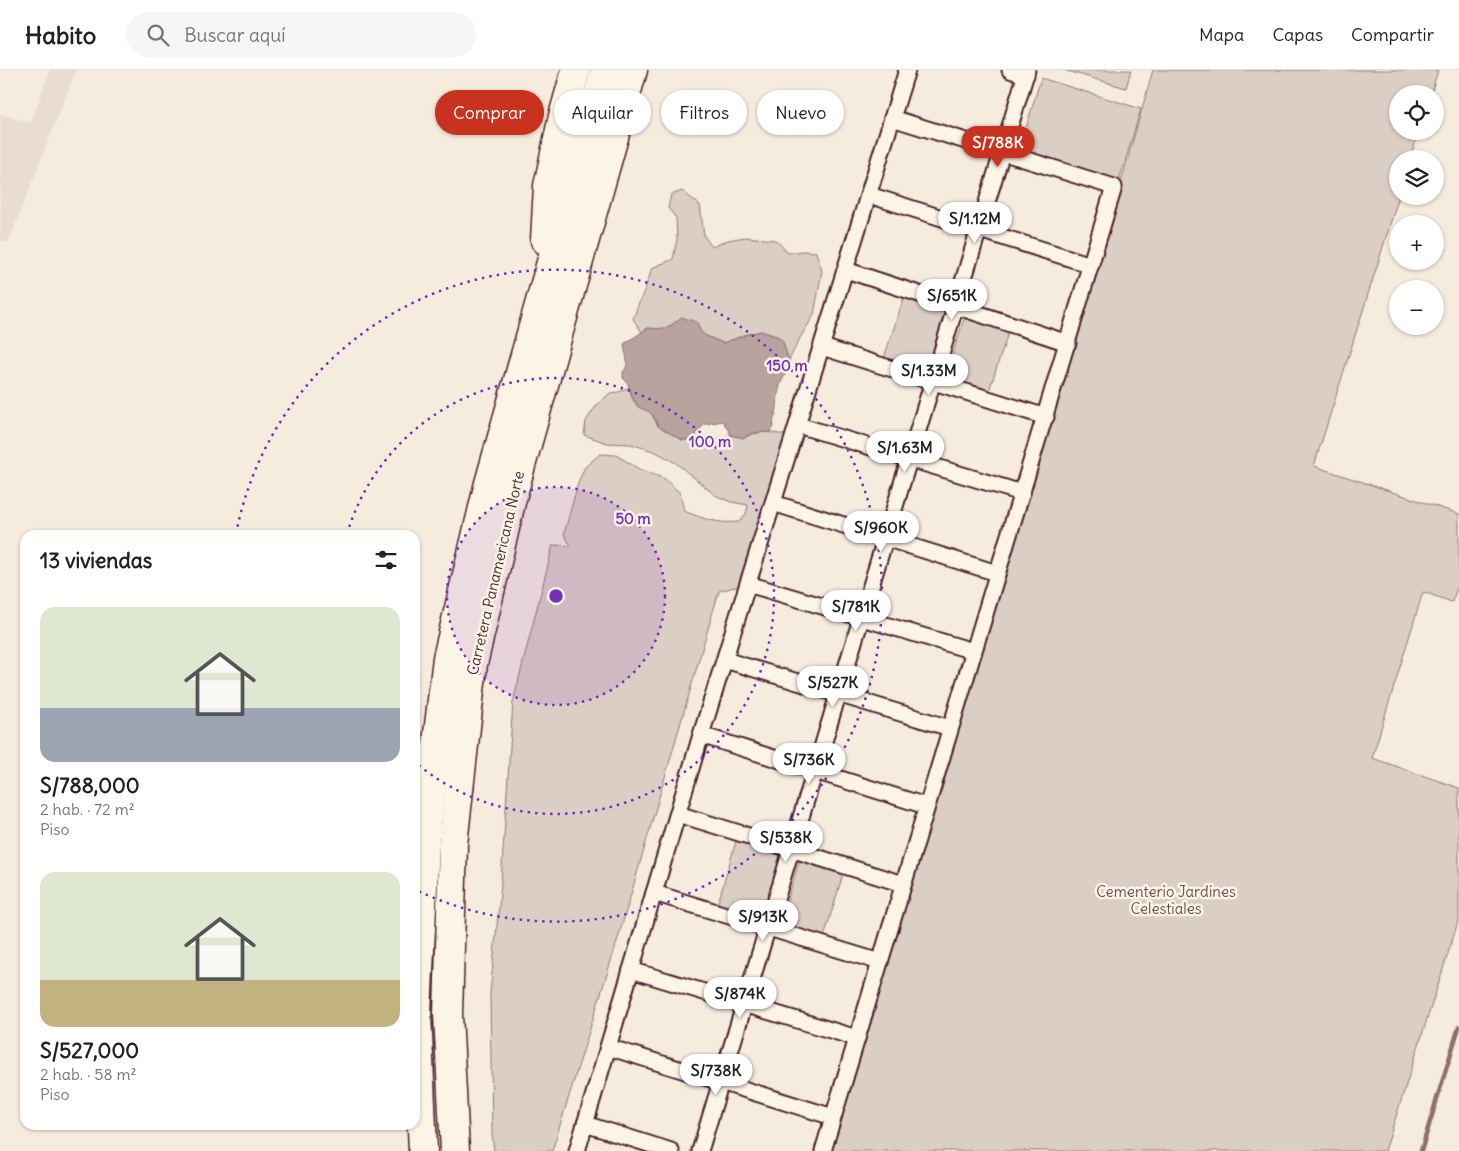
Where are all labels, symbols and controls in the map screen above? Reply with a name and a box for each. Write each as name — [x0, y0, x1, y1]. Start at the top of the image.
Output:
search box — [126, 12, 476, 57]
text: Habito — [25, 20, 96, 50]
icon: search — [144, 21, 172, 49]
text: Buscar aquí — [184, 23, 286, 47]
text: Mapa — [1199, 23, 1244, 46]
text: Capas — [1272, 23, 1323, 46]
text: Compartir — [1351, 23, 1434, 46]
map controls — [1389, 85, 1444, 335]
button: locate — [1389, 85, 1444, 140]
chip: Comprar — [435, 90, 544, 135]
chip: Alquilar — [554, 90, 651, 135]
chip: Filtros — [661, 90, 747, 135]
chip: Nuevo — [757, 90, 844, 135]
pin: S/788K — [957, 126, 1039, 168]
text: S/788K — [973, 132, 1023, 152]
button: layers — [1389, 150, 1444, 205]
pin: S/1.12M — [929, 202, 1021, 244]
text: S/1.12M — [949, 208, 1001, 228]
button: + — [1389, 215, 1444, 270]
pin: S/651K — [911, 278, 993, 321]
button: − — [1389, 280, 1444, 335]
text: S/651K — [927, 285, 977, 305]
pin: S/1.33M — [883, 354, 975, 396]
text: 150 m — [766, 356, 808, 375]
text: S/1.33M — [901, 360, 957, 380]
pin: S/1.63M — [859, 430, 951, 473]
text: 100 m — [689, 432, 731, 451]
text: S/1.63M — [877, 437, 933, 457]
street label: Carretera Panamericana Norte — [463, 469, 528, 677]
text: 50 m — [615, 509, 651, 528]
pin: S/960K — [840, 510, 922, 553]
text: S/960K — [854, 517, 908, 537]
icon: filters — [372, 546, 400, 574]
text: 13 viviendas — [40, 547, 152, 574]
centre of rings — [547, 587, 565, 605]
pin: S/781K — [815, 590, 897, 632]
text: S/781K — [832, 596, 880, 616]
icon: home — [175, 639, 265, 729]
pin: S/527K — [792, 666, 874, 708]
text: S/527K — [808, 672, 858, 692]
pin: S/736K — [768, 742, 850, 785]
text: S/736K — [784, 749, 834, 769]
text: S/788,000 — [40, 772, 140, 799]
text: 2 hab. · 72 m² — [40, 799, 135, 819]
text: Piso — [40, 819, 69, 839]
pin: S/538K — [745, 820, 827, 863]
text: S/538K — [760, 827, 812, 847]
park label: Cementerio Jardines Celestiales — [1096, 882, 1236, 918]
pin: S/913K — [722, 900, 804, 942]
icon: home — [175, 904, 265, 994]
text: S/913K — [738, 906, 788, 926]
pin: S/874K — [699, 976, 781, 1019]
text: S/874K — [715, 983, 765, 1003]
text: S/527,000 — [40, 1037, 139, 1064]
pin: S/738K — [675, 1054, 757, 1096]
text: S/738K — [691, 1060, 741, 1080]
text: 2 hab. · 58 m² — [40, 1064, 137, 1084]
text: Piso — [40, 1084, 69, 1104]

